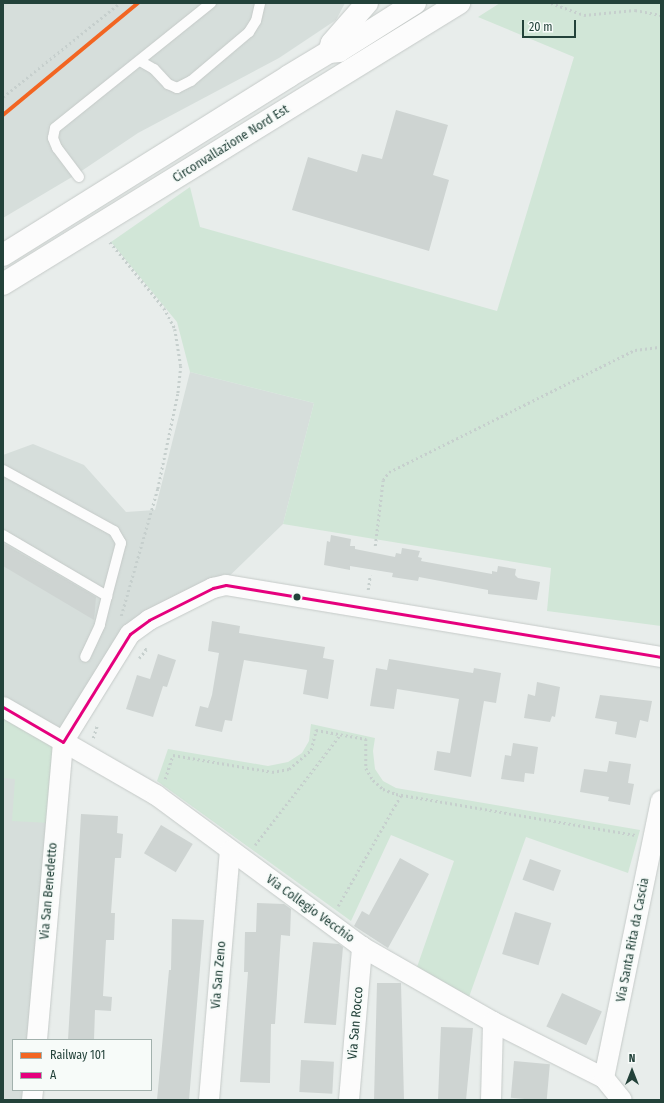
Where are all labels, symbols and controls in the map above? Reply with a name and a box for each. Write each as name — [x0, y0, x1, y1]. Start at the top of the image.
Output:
scale bar — [524, 12, 578, 38]
text: 20 m — [529, 20, 553, 34]
street label: Circonvallazione Nord Est — [170, 102, 292, 186]
unlabelled marker — [292, 592, 302, 602]
street label: Via San Benedetto — [37, 842, 61, 940]
street label: Via Collegio Vecchio — [263, 872, 357, 946]
street label: Via Santa Rita da Cascia — [613, 876, 653, 1004]
street label: Via San Zeno — [208, 940, 230, 1010]
street label: Via San Rocco — [345, 986, 367, 1060]
legend — [12, 1039, 152, 1091]
text: Railway 101 — [50, 1048, 105, 1062]
north arrow — [612, 1051, 652, 1091]
text: N — [629, 1052, 635, 1065]
text: A — [50, 1068, 56, 1082]

